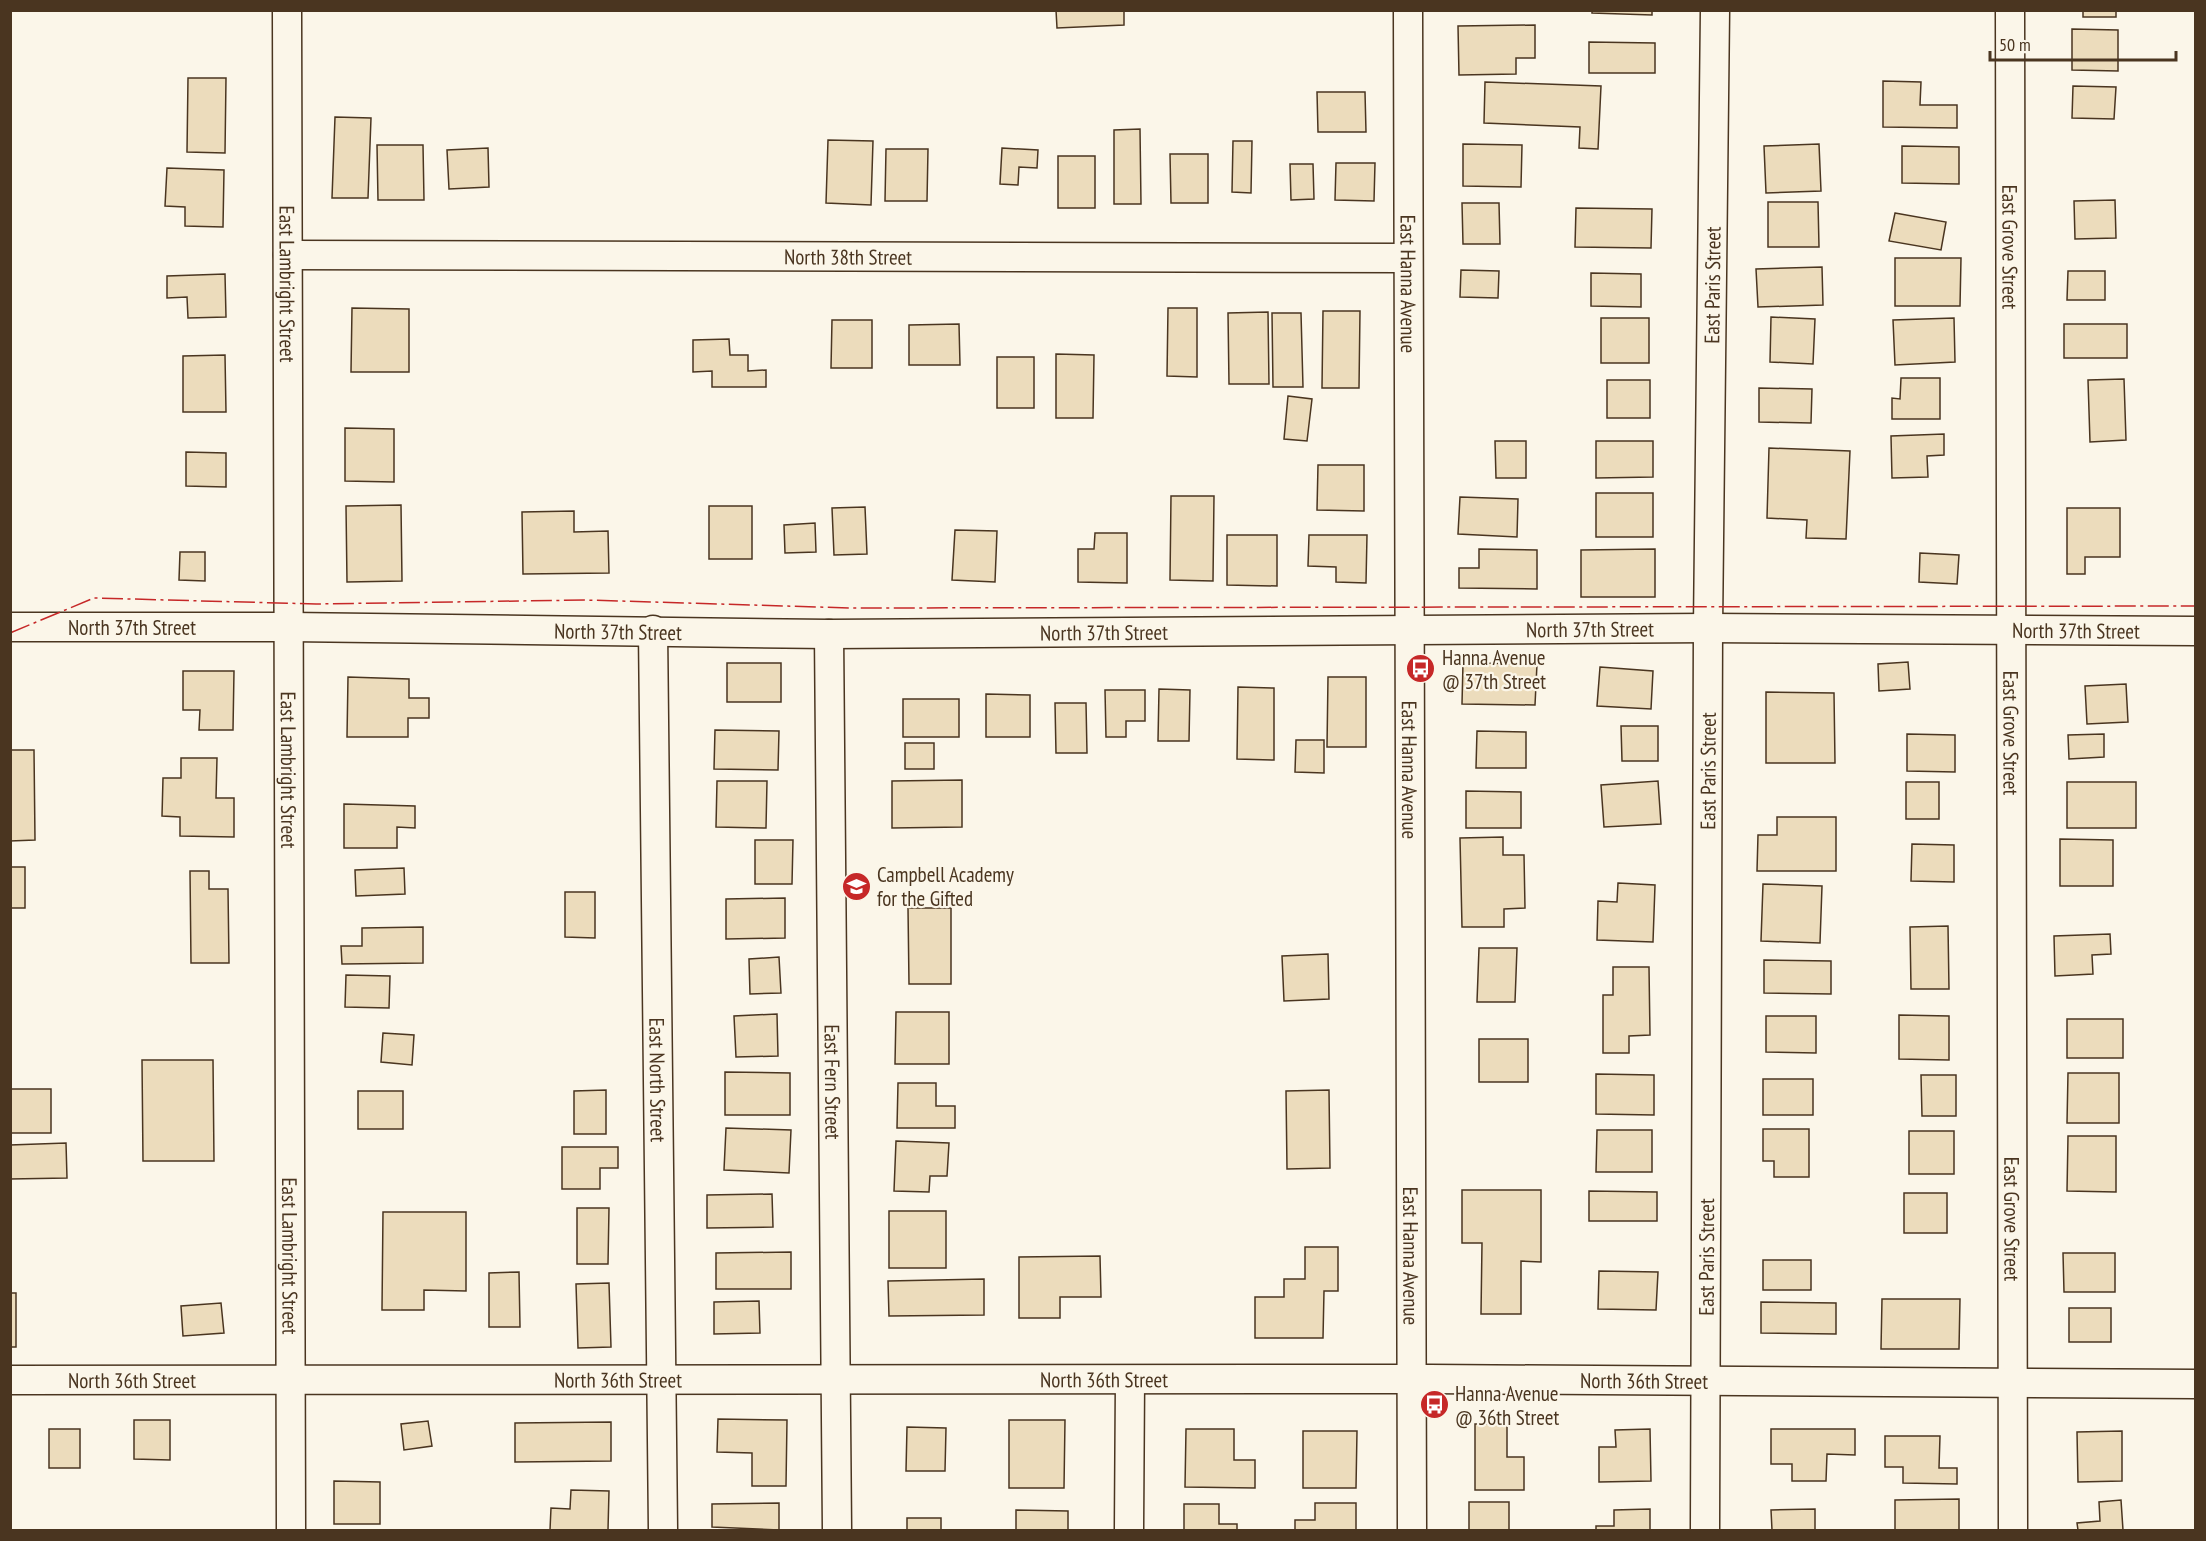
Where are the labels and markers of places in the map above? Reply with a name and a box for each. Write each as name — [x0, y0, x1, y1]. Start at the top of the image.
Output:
place label: Hanna Avenue @ 37th Street — [1442, 644, 1546, 695]
bus stop icon: Hanna Avenue @ 37th Street — [1405, 653, 1437, 685]
place label: Campbell Academy for the Gifted — [877, 861, 1014, 912]
school or university icon: Campbell Academy for the Gifted — [840, 870, 872, 902]
place label: Hanna Avenue @ 36th Street — [1455, 1380, 1560, 1431]
bus stop icon: Hanna Avenue @ 36th Street — [1418, 1389, 1450, 1421]

